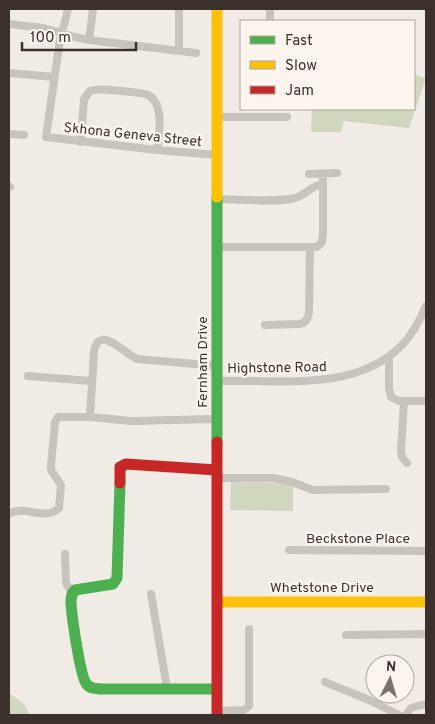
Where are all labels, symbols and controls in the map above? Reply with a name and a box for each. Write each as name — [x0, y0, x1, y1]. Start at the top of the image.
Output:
scale bar — [22, 20, 136, 52]
legend — [240, 20, 415, 110]
text: 100 m — [30, 29, 71, 48]
text: Fast — [285, 32, 313, 51]
text: Slow — [285, 57, 317, 76]
text: Jam — [285, 82, 314, 101]
street label: Skhona Geneva Street — [63, 120, 203, 151]
street label: Fernham Drive — [195, 316, 212, 408]
street label: Highstone Road — [227, 359, 327, 378]
street label: Beckstone Place — [306, 531, 410, 548]
street label: Whetstone Drive — [270, 580, 374, 597]
north arrow — [365, 654, 415, 704]
text: N — [385, 659, 397, 676]

